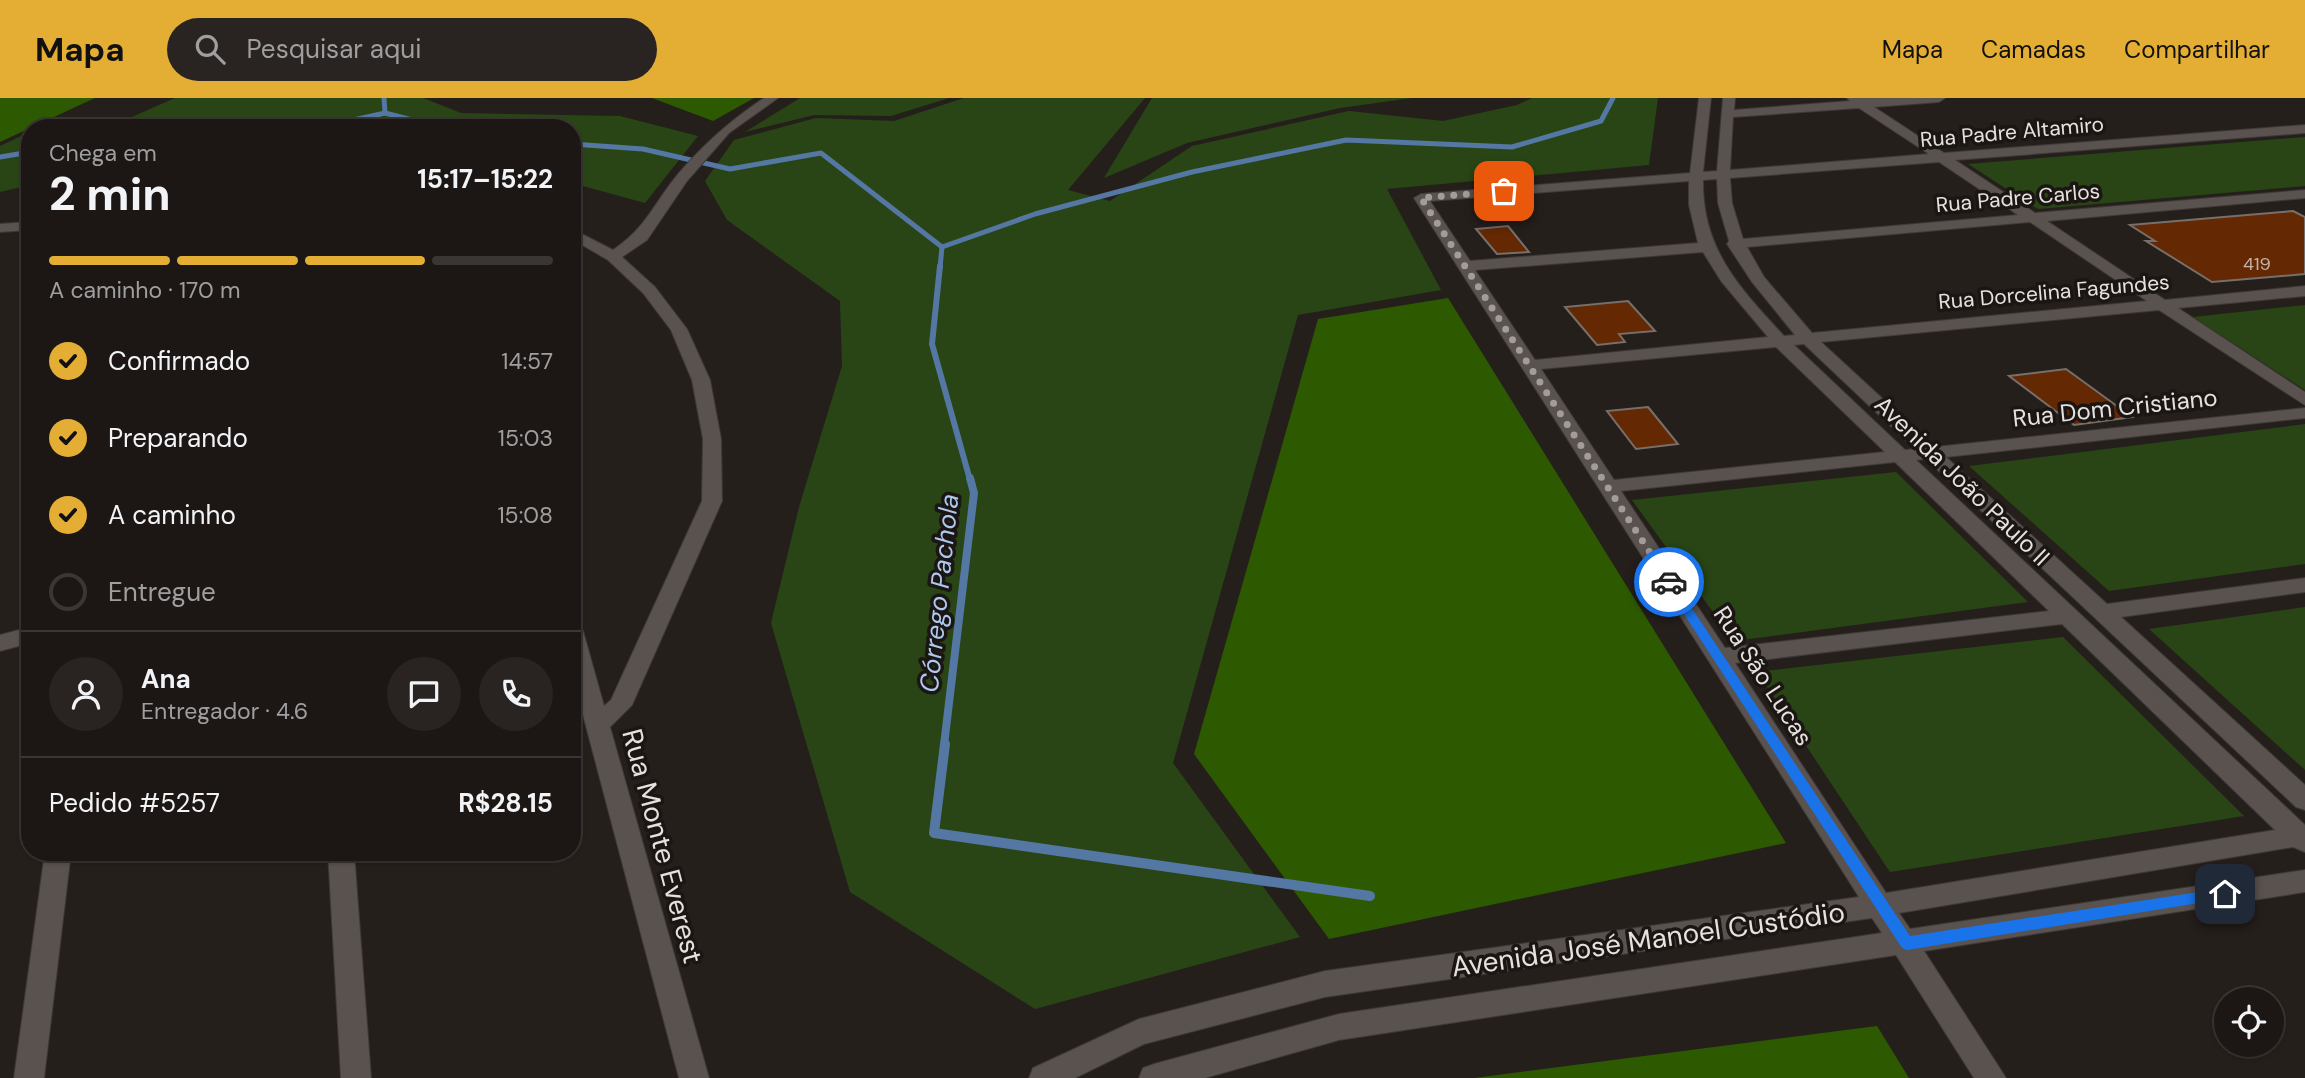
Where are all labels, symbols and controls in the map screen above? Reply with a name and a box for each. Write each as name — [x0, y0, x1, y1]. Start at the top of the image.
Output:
search box — [167, 18, 657, 81]
text: Mapa — [35, 28, 125, 71]
icon: search — [191, 30, 229, 68]
text: Pesquisar aqui — [247, 32, 421, 66]
text: Mapa — [1882, 34, 1943, 65]
text: Camadas — [1981, 34, 2086, 65]
text: Compartilhar — [2124, 34, 2270, 65]
street label: Rua Padre Altamiro — [1919, 110, 2105, 154]
text: Chega em — [49, 138, 157, 168]
pin — [1474, 161, 1534, 221]
text: 15:17–15:22 — [417, 162, 553, 196]
text: 2 min — [49, 164, 171, 224]
icon: bag — [1485, 172, 1523, 210]
street label: Rua Padre Carlos — [1935, 177, 2101, 219]
house number: 419 — [2243, 252, 2271, 276]
street label: Rua Dorcelina Fagundes — [1937, 268, 2171, 316]
text: A caminho · 170 m — [49, 275, 240, 305]
icon: check — [49, 342, 87, 380]
text: Confirmado — [108, 344, 250, 378]
text: 14:57 — [501, 346, 553, 376]
street label: Rua Dom Cristiano — [2011, 381, 2219, 434]
street label: Avenida João Paulo II — [1868, 389, 2056, 572]
icon: check — [49, 419, 87, 457]
text: Preparando — [108, 421, 248, 455]
text: 15:03 — [498, 423, 553, 453]
water label: Córrego Pachola — [912, 492, 966, 694]
icon: check — [49, 496, 87, 534]
text: A caminho — [108, 498, 236, 532]
text: 15:08 — [497, 500, 553, 530]
courier — [1634, 547, 1704, 617]
icon: car — [1650, 563, 1688, 601]
text: Entregue — [108, 575, 216, 609]
street label: Rua São Lucas — [1707, 600, 1820, 751]
button: person — [49, 657, 123, 731]
button: chat — [387, 657, 461, 731]
button: phone — [479, 657, 553, 731]
text: Ana — [141, 662, 191, 696]
text: Entregador · 4.6 — [141, 696, 308, 726]
street label: Rua Monte Everest — [613, 725, 712, 968]
text: Pedido #5257 — [49, 786, 220, 820]
text: R$28.15 — [458, 786, 553, 820]
pin — [2195, 864, 2255, 924]
icon: home — [2206, 875, 2244, 913]
street label: Avenida José Manoel Custódio — [1449, 894, 1847, 985]
map controls — [2214, 987, 2284, 1057]
button: locate — [2214, 987, 2284, 1057]

